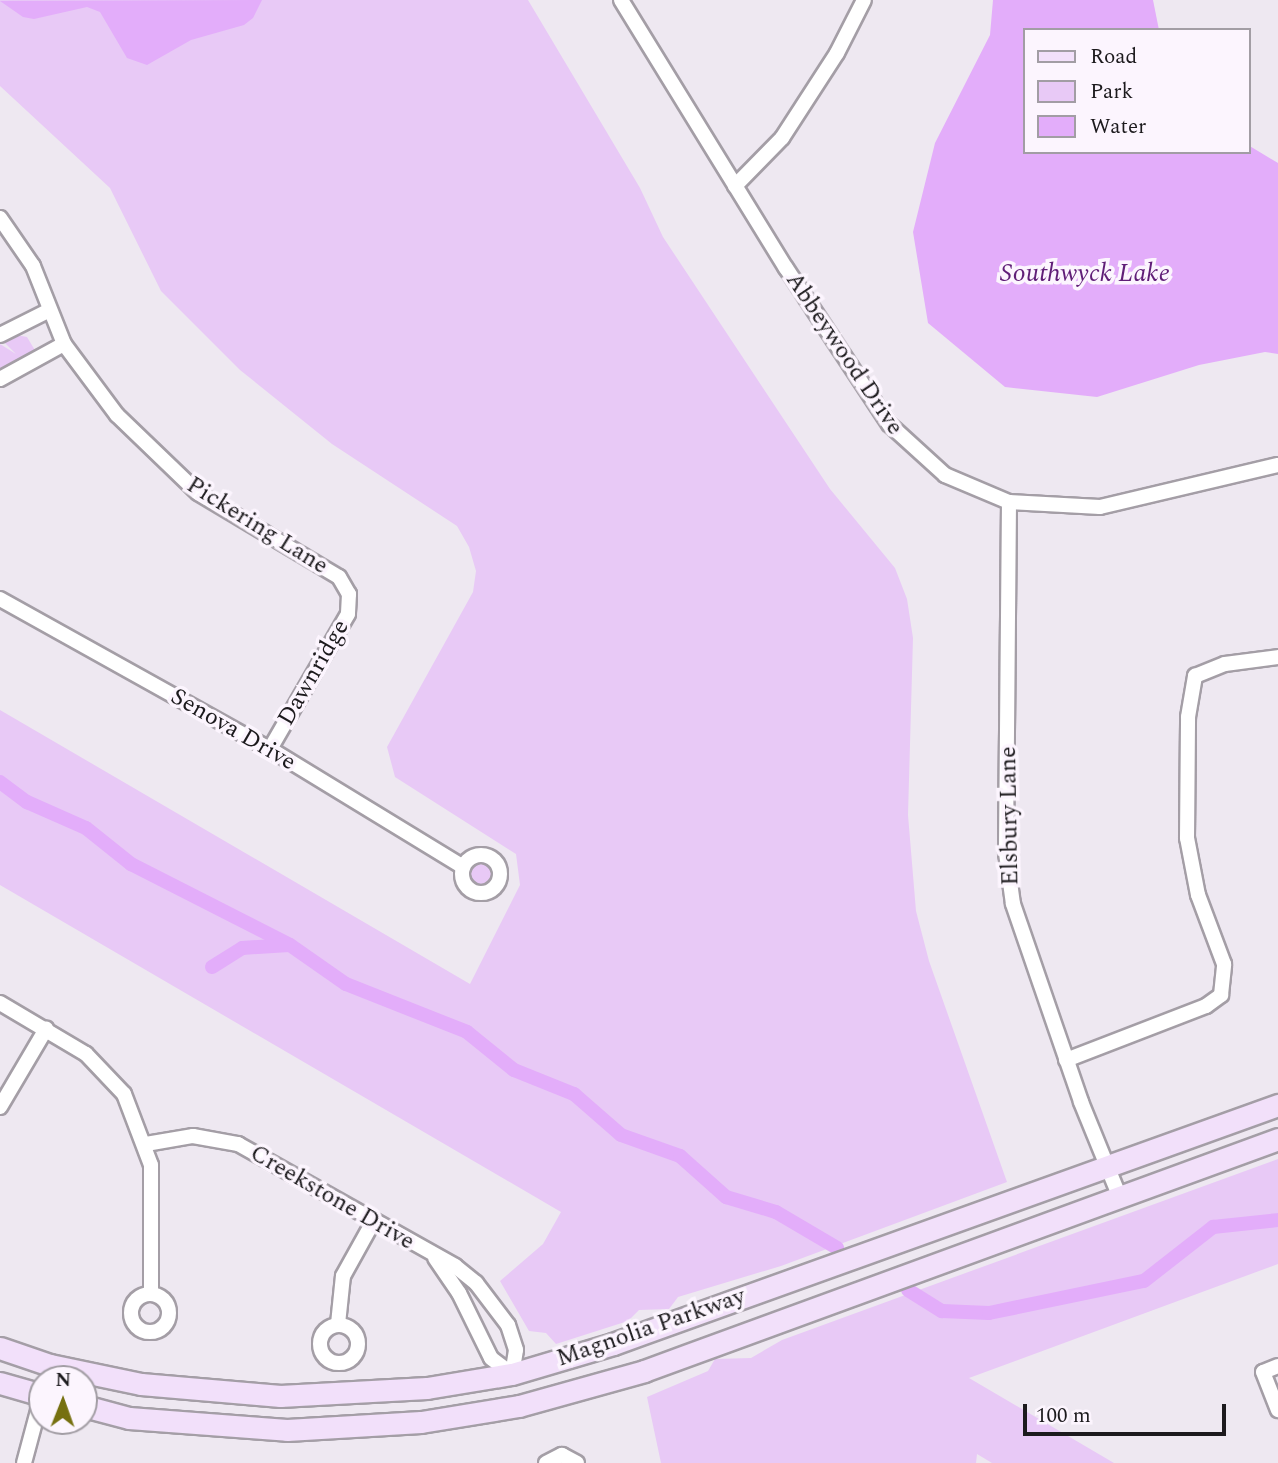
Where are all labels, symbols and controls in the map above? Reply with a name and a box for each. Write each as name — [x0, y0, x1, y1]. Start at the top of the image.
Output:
legend — [1023, 28, 1250, 154]
text: Road — [1090, 41, 1137, 73]
text: Park — [1090, 76, 1133, 108]
text: Water — [1090, 111, 1146, 143]
water label: Southwyck Lake — [1000, 258, 1170, 290]
street label: Abbeywood Drive — [779, 267, 909, 441]
street label: Pickering Lane — [181, 471, 333, 581]
street label: Dawnridge — [272, 615, 356, 731]
street label: Senova Drive — [165, 683, 301, 777]
street label: Elsbury Lane — [994, 746, 1026, 886]
street label: Creekstone Drive — [245, 1139, 419, 1257]
street label: Magnolia Parkway — [553, 1282, 749, 1374]
north arrow — [28, 1365, 98, 1435]
text: N — [55, 1366, 71, 1395]
scale bar — [1026, 1390, 1229, 1434]
text: 100 m — [1036, 1400, 1091, 1432]

